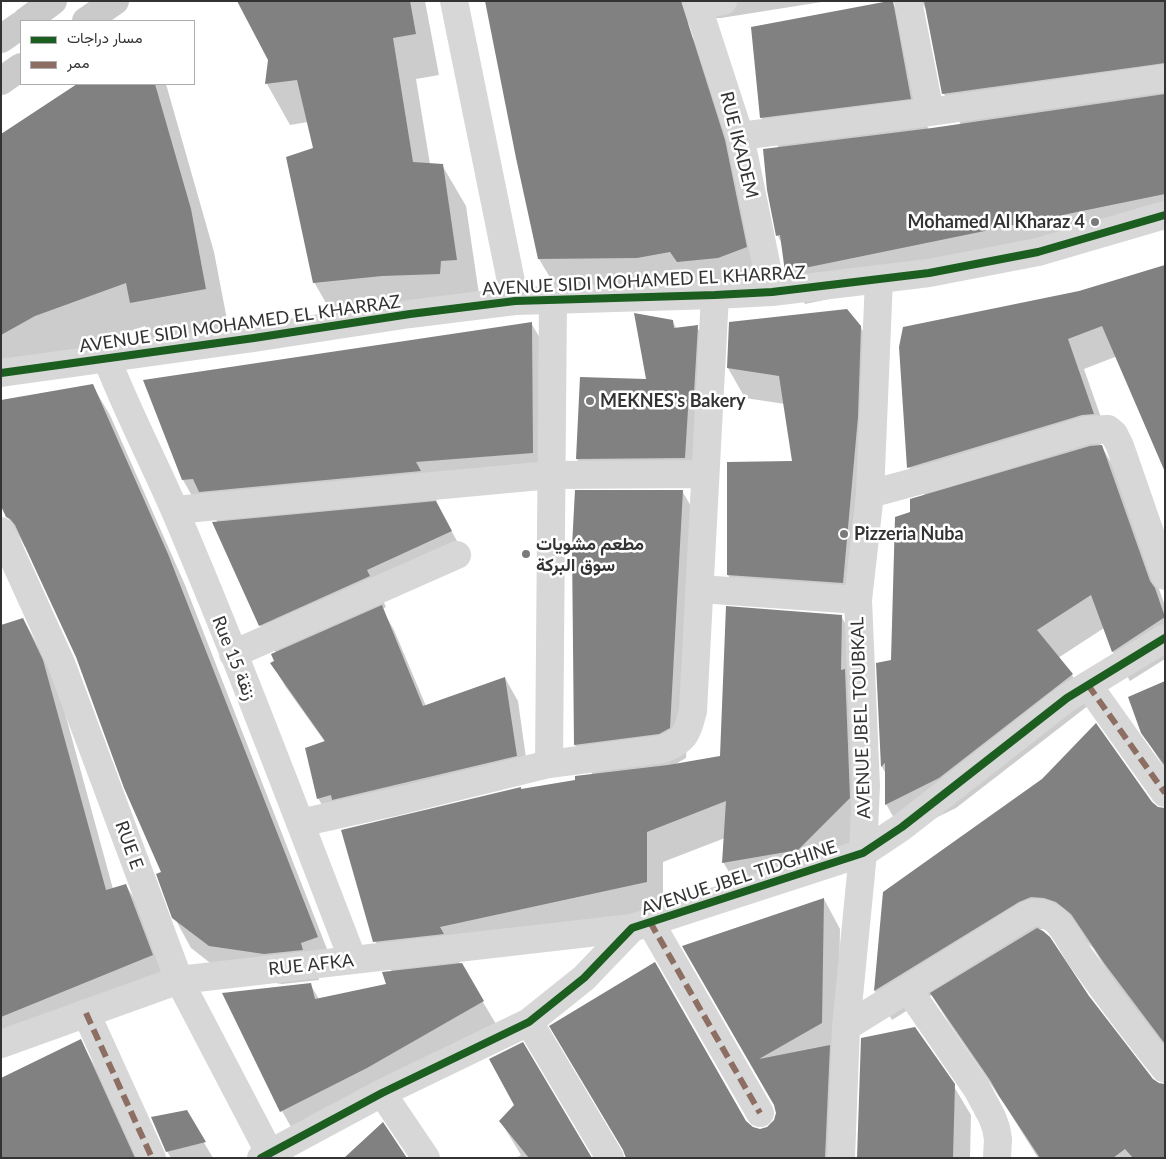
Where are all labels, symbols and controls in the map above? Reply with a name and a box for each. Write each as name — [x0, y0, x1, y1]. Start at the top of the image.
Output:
legend — [20, 20, 195, 85]
text: مسار دراجات — [67, 28, 142, 46]
text: ممر — [67, 53, 89, 71]
street label: RUE IKADEM — [715, 89, 763, 201]
place label: Mohamed Al Kharaz 4 — [908, 211, 1085, 233]
marker: Mohamed Al Kharaz 4 — [1089, 216, 1101, 228]
street label: AVENUE SIDI MOHAMED EL KHARRAZ — [482, 262, 806, 300]
street label: AVENUE SIDI MOHAMED EL KHARRAZ — [78, 291, 402, 357]
place label: MEKNES's Bakery — [600, 390, 745, 412]
marker: MEKNES's Bakery — [584, 395, 596, 407]
place label: Pizzeria Nuba — [854, 523, 964, 545]
marker: Pizzeria Nuba — [838, 528, 850, 540]
place label: مطعم مشويات سوق البركة — [536, 533, 644, 576]
marker: مطعم مشويات سوق البركة — [520, 548, 532, 560]
street label: Rue 15 زنقة — [207, 613, 261, 703]
street label: AVENUE JBEL TOUBKAL — [847, 617, 875, 819]
street label: RUE E — [110, 818, 148, 872]
street label: AVENUE JBEL TIDGHINE — [638, 836, 840, 920]
street label: RUE AFKA — [267, 950, 355, 980]

